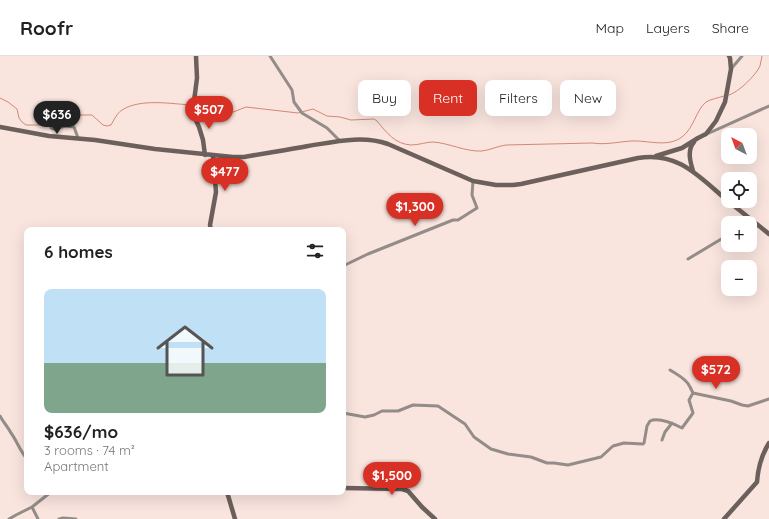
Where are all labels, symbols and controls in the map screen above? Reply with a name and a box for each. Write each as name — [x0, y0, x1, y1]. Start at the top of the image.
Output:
text: Roofr — [20, 16, 73, 40]
text: Map — [595, 19, 624, 37]
text: Layers — [646, 19, 690, 37]
text: Share — [712, 19, 749, 37]
chip: Buy — [358, 80, 411, 116]
chip: Rent — [419, 80, 477, 116]
chip: Filters — [485, 80, 552, 116]
chip: New — [560, 80, 616, 116]
pin: $507 — [185, 96, 233, 130]
pin: $636 — [33, 101, 81, 135]
text: $507 — [194, 101, 224, 117]
text: $636 — [42, 106, 72, 122]
north arrow — [721, 128, 757, 164]
map controls — [721, 128, 757, 296]
pin: $477 — [201, 158, 249, 192]
text: $477 — [210, 163, 240, 179]
button: locate — [721, 172, 757, 208]
pin: $1,300 — [382, 193, 448, 227]
text: $1,300 — [395, 198, 435, 214]
button: + — [721, 216, 757, 252]
icon: filters — [304, 240, 326, 262]
text: 6 homes — [44, 241, 113, 262]
button: − — [721, 260, 757, 296]
icon: home — [149, 315, 221, 387]
pin: $572 — [692, 356, 740, 390]
text: $572 — [701, 361, 731, 377]
text: $636/mo — [44, 421, 118, 442]
text: 3 rooms · 74 m² — [44, 442, 135, 458]
text: Apartment — [44, 458, 109, 474]
pin: $1,500 — [359, 462, 425, 496]
text: $1,500 — [372, 467, 412, 483]

